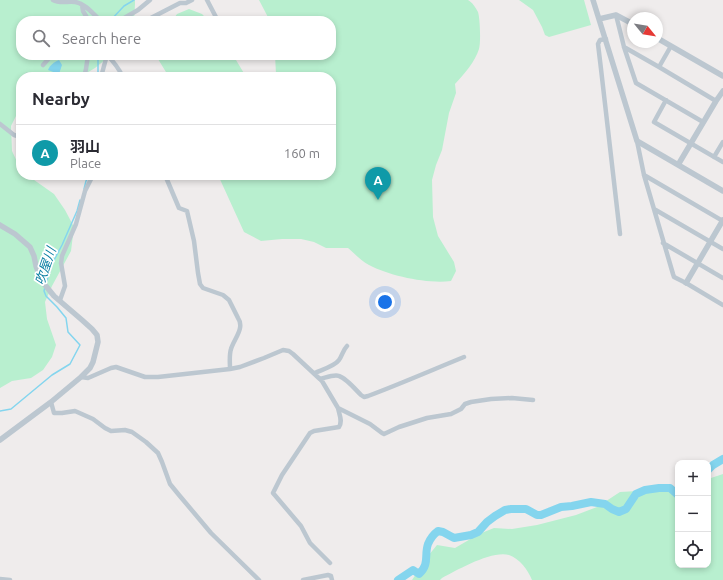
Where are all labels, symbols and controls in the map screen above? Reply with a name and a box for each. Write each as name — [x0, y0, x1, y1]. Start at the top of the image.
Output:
north arrow — [627, 12, 663, 48]
search box — [16, 16, 336, 60]
icon: search — [30, 27, 52, 49]
text: Search here — [62, 30, 141, 47]
text: Nearby — [32, 89, 90, 108]
text: 羽山 — [70, 138, 100, 155]
text: A — [40, 146, 50, 160]
text: 160 m — [284, 146, 320, 160]
text: Place — [70, 156, 101, 170]
pin: A — [365, 167, 391, 200]
water label: 吹屋川 — [32, 243, 59, 287]
your location — [375, 292, 395, 312]
map controls — [675, 460, 711, 568]
button: + — [675, 460, 711, 496]
button: − — [675, 496, 711, 532]
button: locate — [675, 532, 711, 568]

